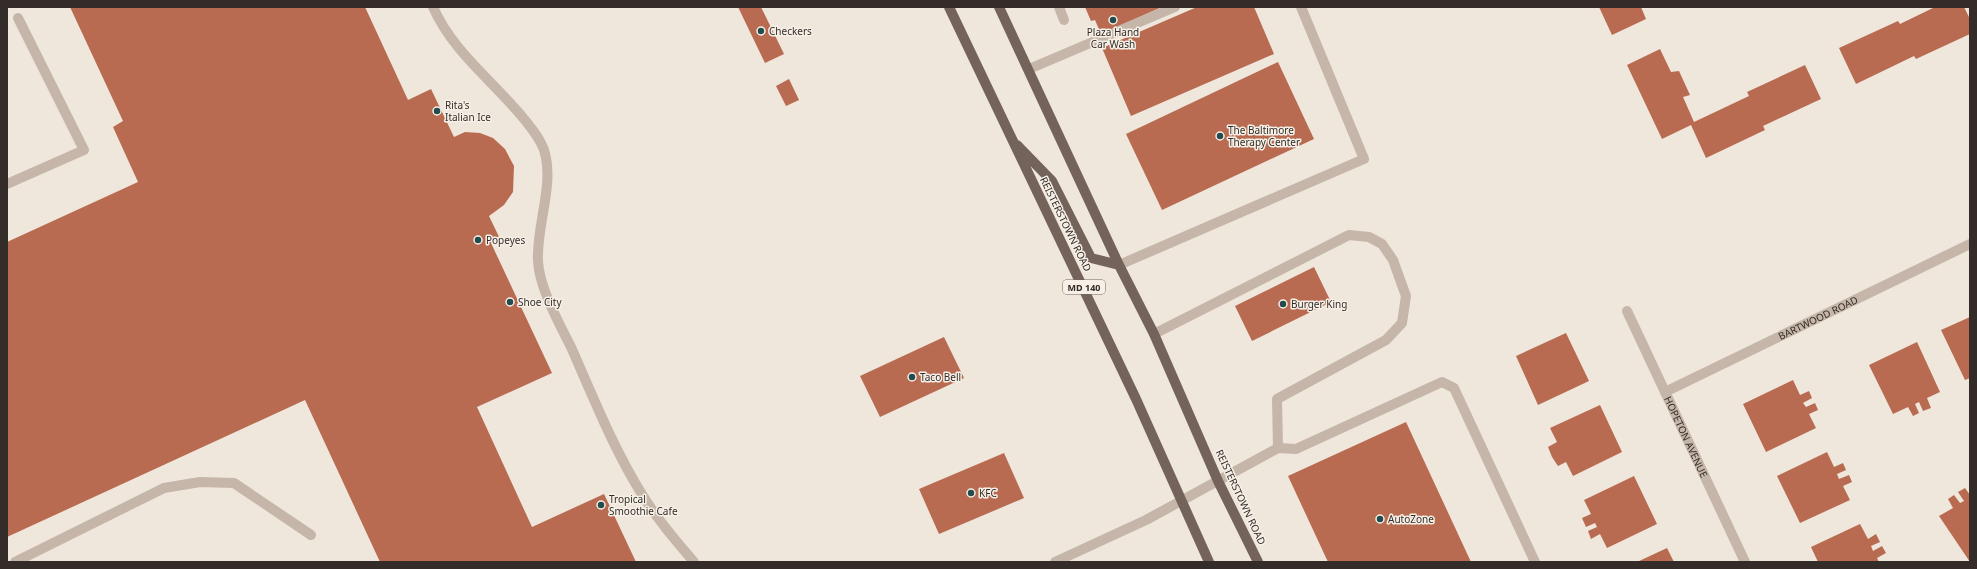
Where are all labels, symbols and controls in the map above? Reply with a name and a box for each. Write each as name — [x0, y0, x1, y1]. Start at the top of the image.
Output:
marker: Plaza Hand Car Wash — [1108, 15, 1118, 25]
place label: Checkers — [769, 24, 812, 38]
place label: Plaza Hand Car Wash — [1087, 25, 1139, 51]
marker: Checkers — [756, 26, 766, 36]
place label: Rita's Italian Ice — [445, 98, 491, 124]
marker: Rita's Italian Ice — [432, 106, 442, 116]
place label: The Baltimore Therapy Center — [1228, 123, 1300, 149]
marker: The Baltimore Therapy Center — [1215, 131, 1225, 141]
street label: REISTERSTOWN ROAD — [1037, 174, 1095, 274]
place label: Popeyes — [486, 233, 525, 247]
marker: Popeyes — [473, 235, 483, 245]
road number: MD 140 — [1063, 280, 1105, 294]
street label: BARTWOOD ROAD — [1776, 292, 1860, 343]
place label: Shoe City — [518, 295, 562, 309]
marker: Shoe City — [505, 297, 515, 307]
place label: Burger King — [1291, 297, 1347, 311]
marker: Burger King — [1278, 299, 1288, 309]
place label: Taco Bell — [920, 370, 961, 384]
marker: Taco Bell — [907, 372, 917, 382]
street label: HOPETON AVENUE — [1661, 394, 1711, 480]
street label: REISTERSTOWN ROAD — [1213, 447, 1269, 547]
place label: KFC — [979, 486, 997, 500]
marker: KFC — [966, 488, 976, 498]
place label: Tropical Smoothie Cafe — [609, 492, 678, 518]
marker: Tropical Smoothie Cafe — [596, 500, 606, 510]
place label: AutoZone — [1388, 512, 1434, 526]
marker: AutoZone — [1375, 514, 1385, 524]

